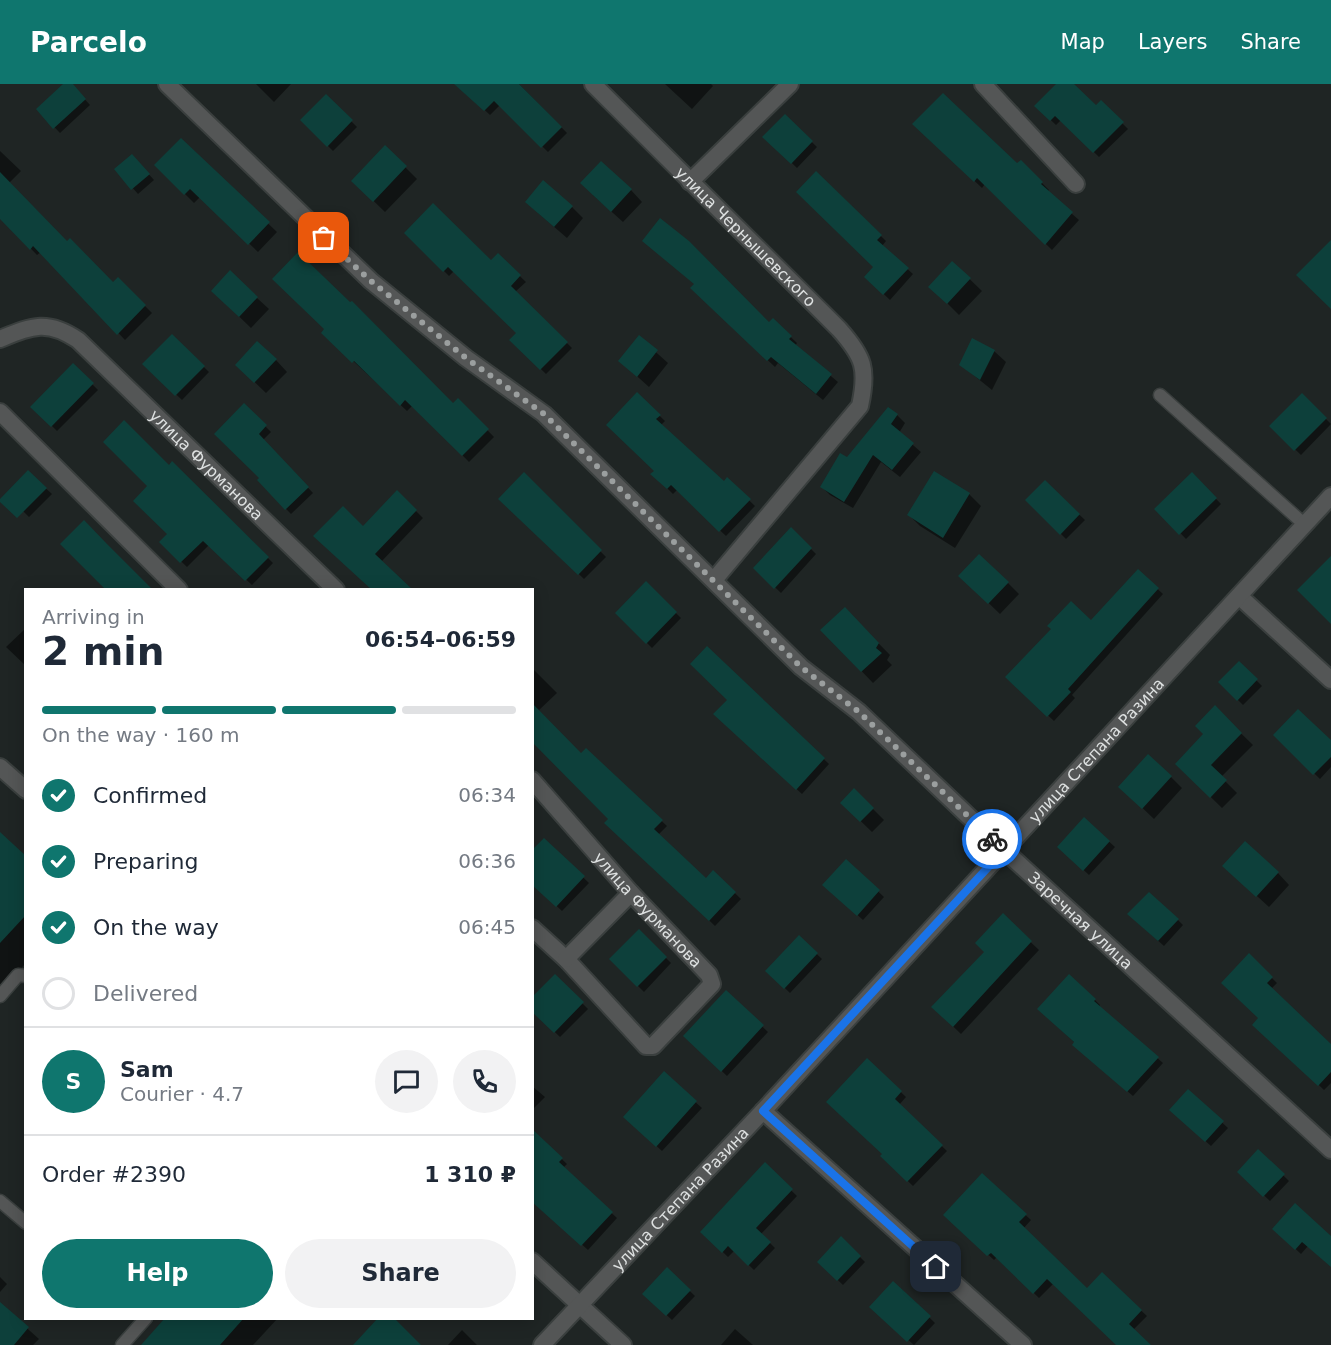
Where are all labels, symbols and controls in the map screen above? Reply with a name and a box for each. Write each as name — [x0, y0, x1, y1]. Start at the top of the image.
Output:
text: Parcelo — [30, 26, 147, 59]
text: Map — [1061, 30, 1105, 54]
text: Layers — [1138, 30, 1207, 54]
text: Share — [1240, 30, 1301, 54]
street label: улица Чернышевского — [672, 163, 820, 311]
pin — [298, 212, 349, 263]
icon: bag — [307, 221, 340, 254]
street label: улица Фурманова — [145, 406, 267, 524]
text: Arriving in — [42, 605, 145, 629]
text: 06:54–06:59 — [365, 627, 516, 652]
text: 2 min — [42, 629, 164, 674]
street label: улица Степана Разина — [1025, 674, 1168, 827]
text: On the way · 160 m — [42, 723, 240, 747]
icon: check — [42, 779, 75, 812]
text: Confirmed — [93, 783, 207, 808]
text: 06:34 — [458, 783, 516, 807]
courier — [962, 809, 1022, 869]
icon: bike — [976, 823, 1009, 856]
icon: check — [42, 845, 75, 878]
street label: улица Фурманова — [589, 848, 706, 972]
text: Preparing — [93, 849, 199, 874]
text: 06:36 — [458, 849, 516, 873]
street label: Заречная улица — [1024, 868, 1136, 973]
icon: check — [42, 911, 75, 944]
text: On the way — [93, 915, 219, 940]
text: 06:45 — [458, 915, 516, 939]
text: Delivered — [93, 981, 198, 1006]
button: chat — [375, 1050, 438, 1113]
button: phone — [453, 1050, 516, 1113]
text: Sam — [120, 1057, 174, 1082]
text: S — [66, 1069, 81, 1094]
text: Courier · 4.7 — [120, 1082, 244, 1106]
street label: улица Степана Разина — [608, 1123, 753, 1275]
text: Order #2390 — [42, 1162, 186, 1187]
text: 1 310 ₽ — [424, 1162, 516, 1187]
button: Help — [42, 1239, 273, 1308]
button: Share — [285, 1239, 516, 1308]
pin — [910, 1241, 961, 1292]
icon: home — [919, 1250, 952, 1283]

